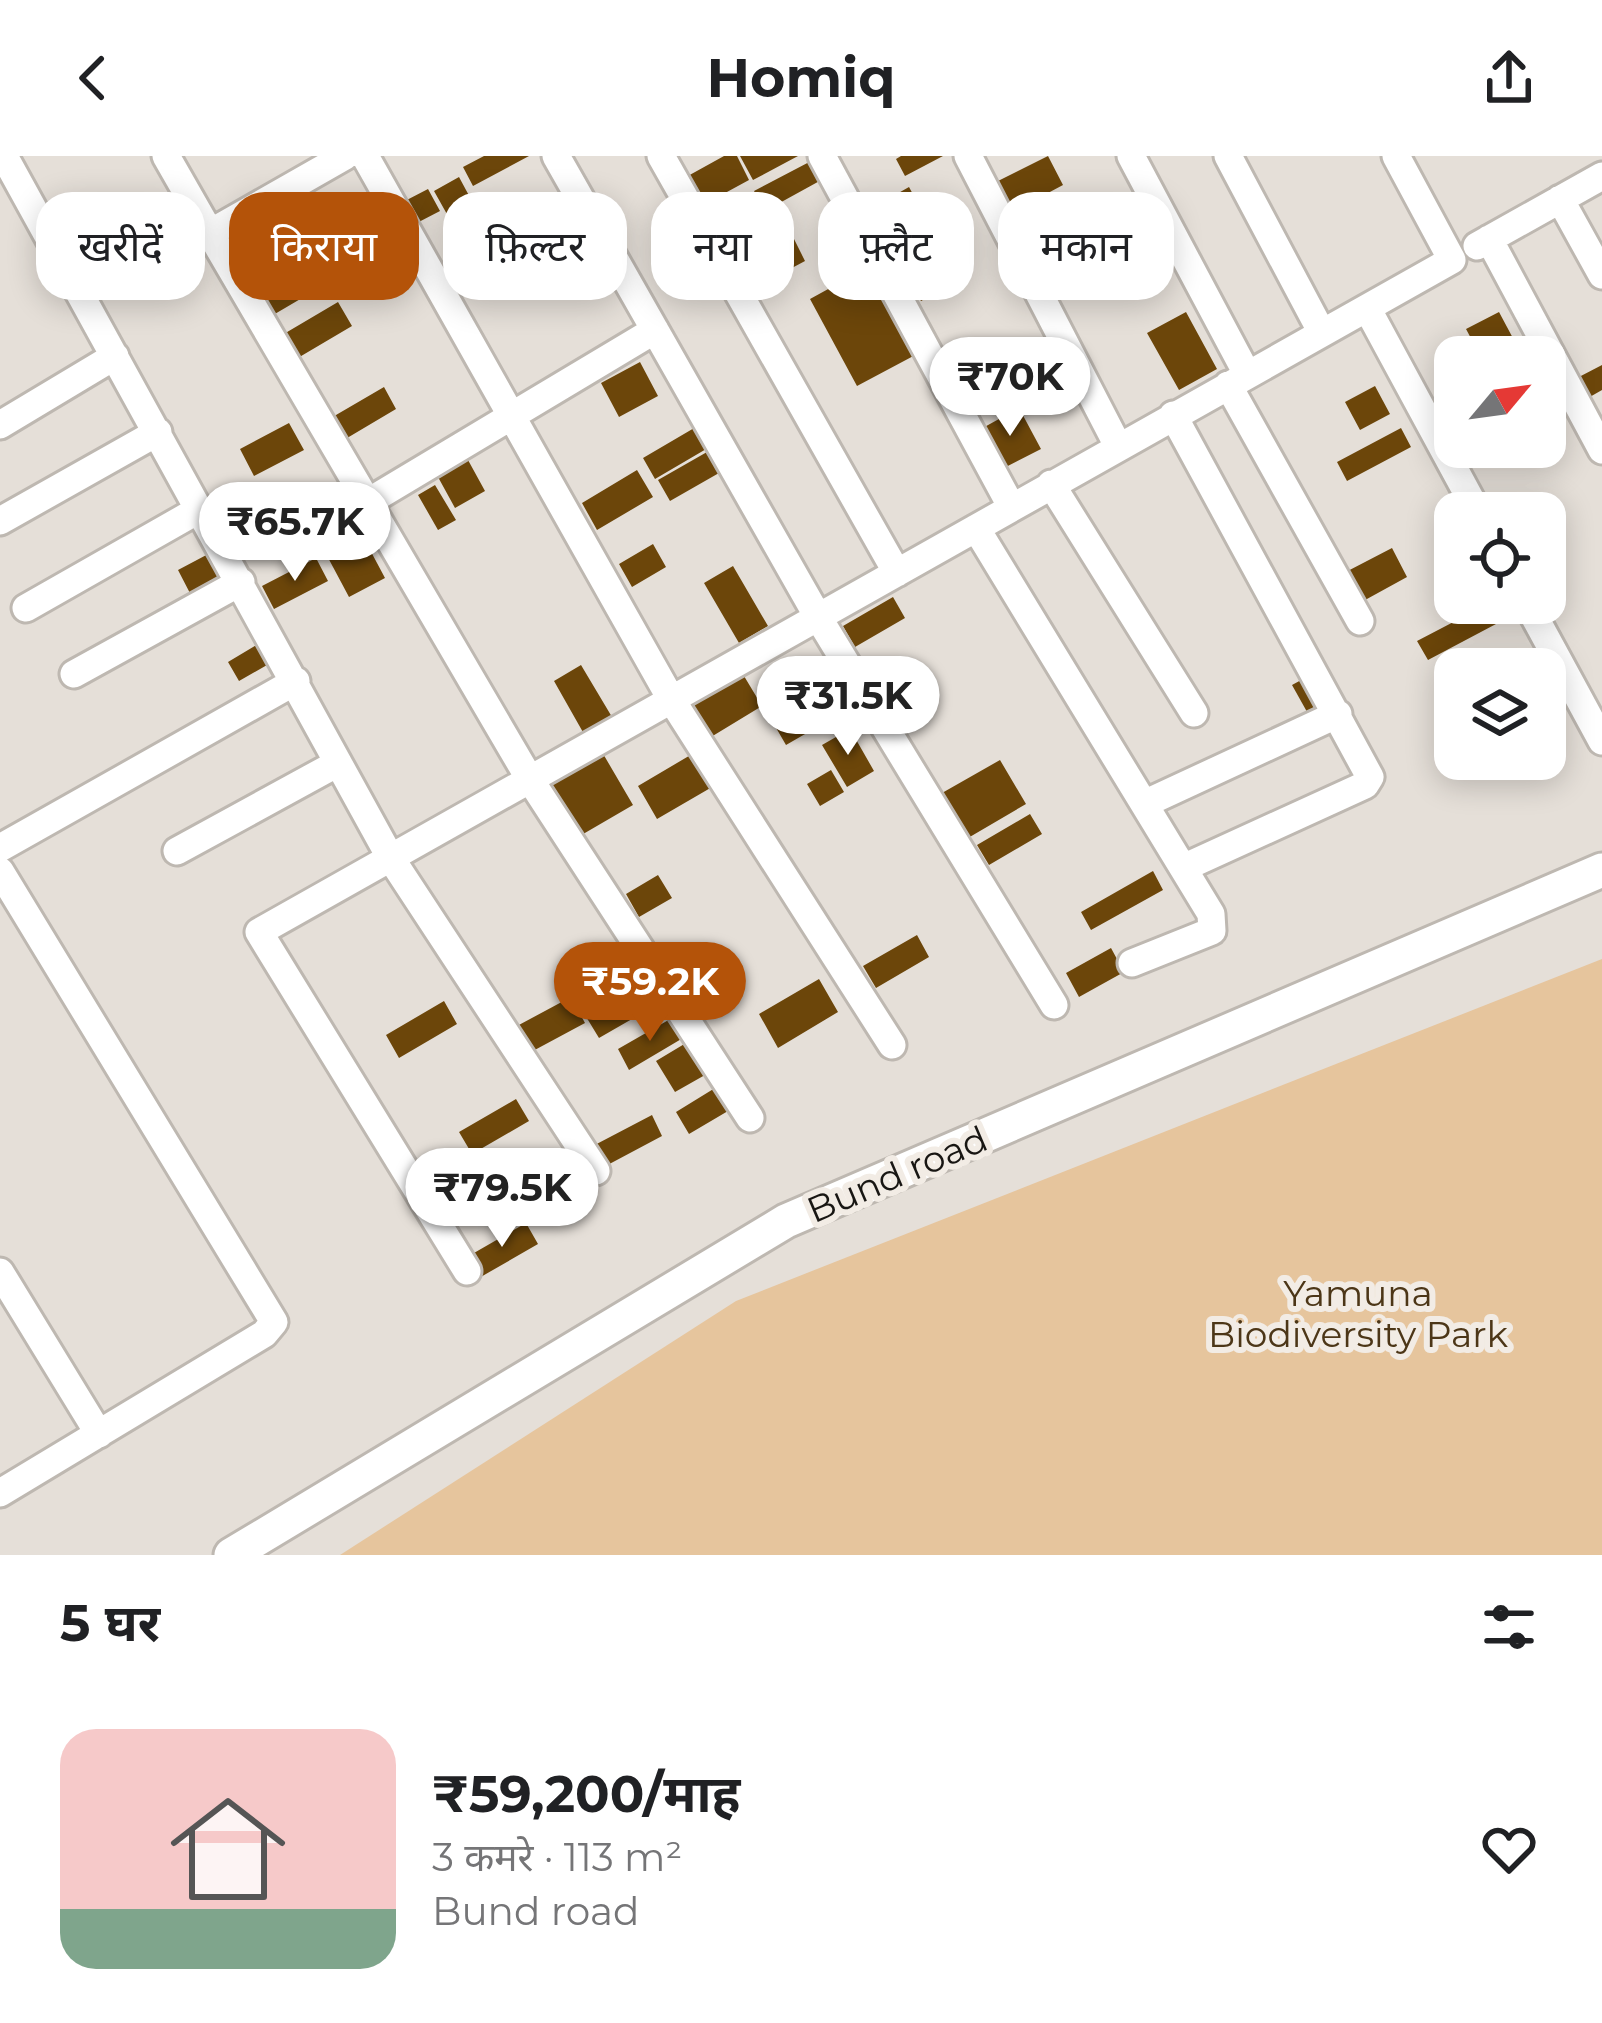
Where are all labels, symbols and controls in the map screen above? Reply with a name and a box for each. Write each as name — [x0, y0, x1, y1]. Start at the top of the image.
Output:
icon: back — [60, 45, 126, 111]
text: Homiq — [706, 45, 896, 111]
icon: share — [1476, 45, 1542, 111]
chip: खरीदें — [36, 192, 205, 300]
chip: किराया — [229, 192, 419, 300]
chip: फ़िल्टर — [443, 192, 627, 300]
chip: नया — [651, 192, 794, 300]
chip: फ़्लैट — [818, 192, 974, 300]
chip: मकान — [998, 192, 1174, 300]
north arrow — [1434, 336, 1566, 468]
map controls — [1434, 336, 1566, 780]
pin: ₹70K — [939, 337, 1081, 439]
text: ₹70K — [956, 352, 1064, 400]
pin: ₹65.7K — [197, 482, 393, 584]
button: locate — [1434, 492, 1566, 624]
text: ₹65.7K — [226, 497, 364, 545]
button: layers — [1434, 648, 1566, 780]
pin: ₹31.5K — [750, 656, 946, 758]
text: ₹31.5K — [784, 671, 912, 719]
pin: ₹59.2K — [552, 942, 748, 1044]
text: ₹59.2K — [581, 957, 719, 1005]
street label: Bund road — [800, 1116, 994, 1232]
pin: ₹79.5K — [404, 1148, 600, 1250]
text: ₹79.5K — [432, 1163, 572, 1211]
park label: Yamuna Biodiversity Park — [1208, 1271, 1508, 1356]
text: 5 घर — [60, 1592, 160, 1654]
icon: filters — [1476, 1594, 1542, 1660]
text: ₹59,200/माह — [432, 1763, 740, 1825]
icon: home — [156, 1777, 300, 1921]
icon: heart — [1476, 1816, 1542, 1882]
text: 3 कमरे · 113 m² — [432, 1833, 682, 1881]
text: Bund road — [432, 1887, 640, 1935]

